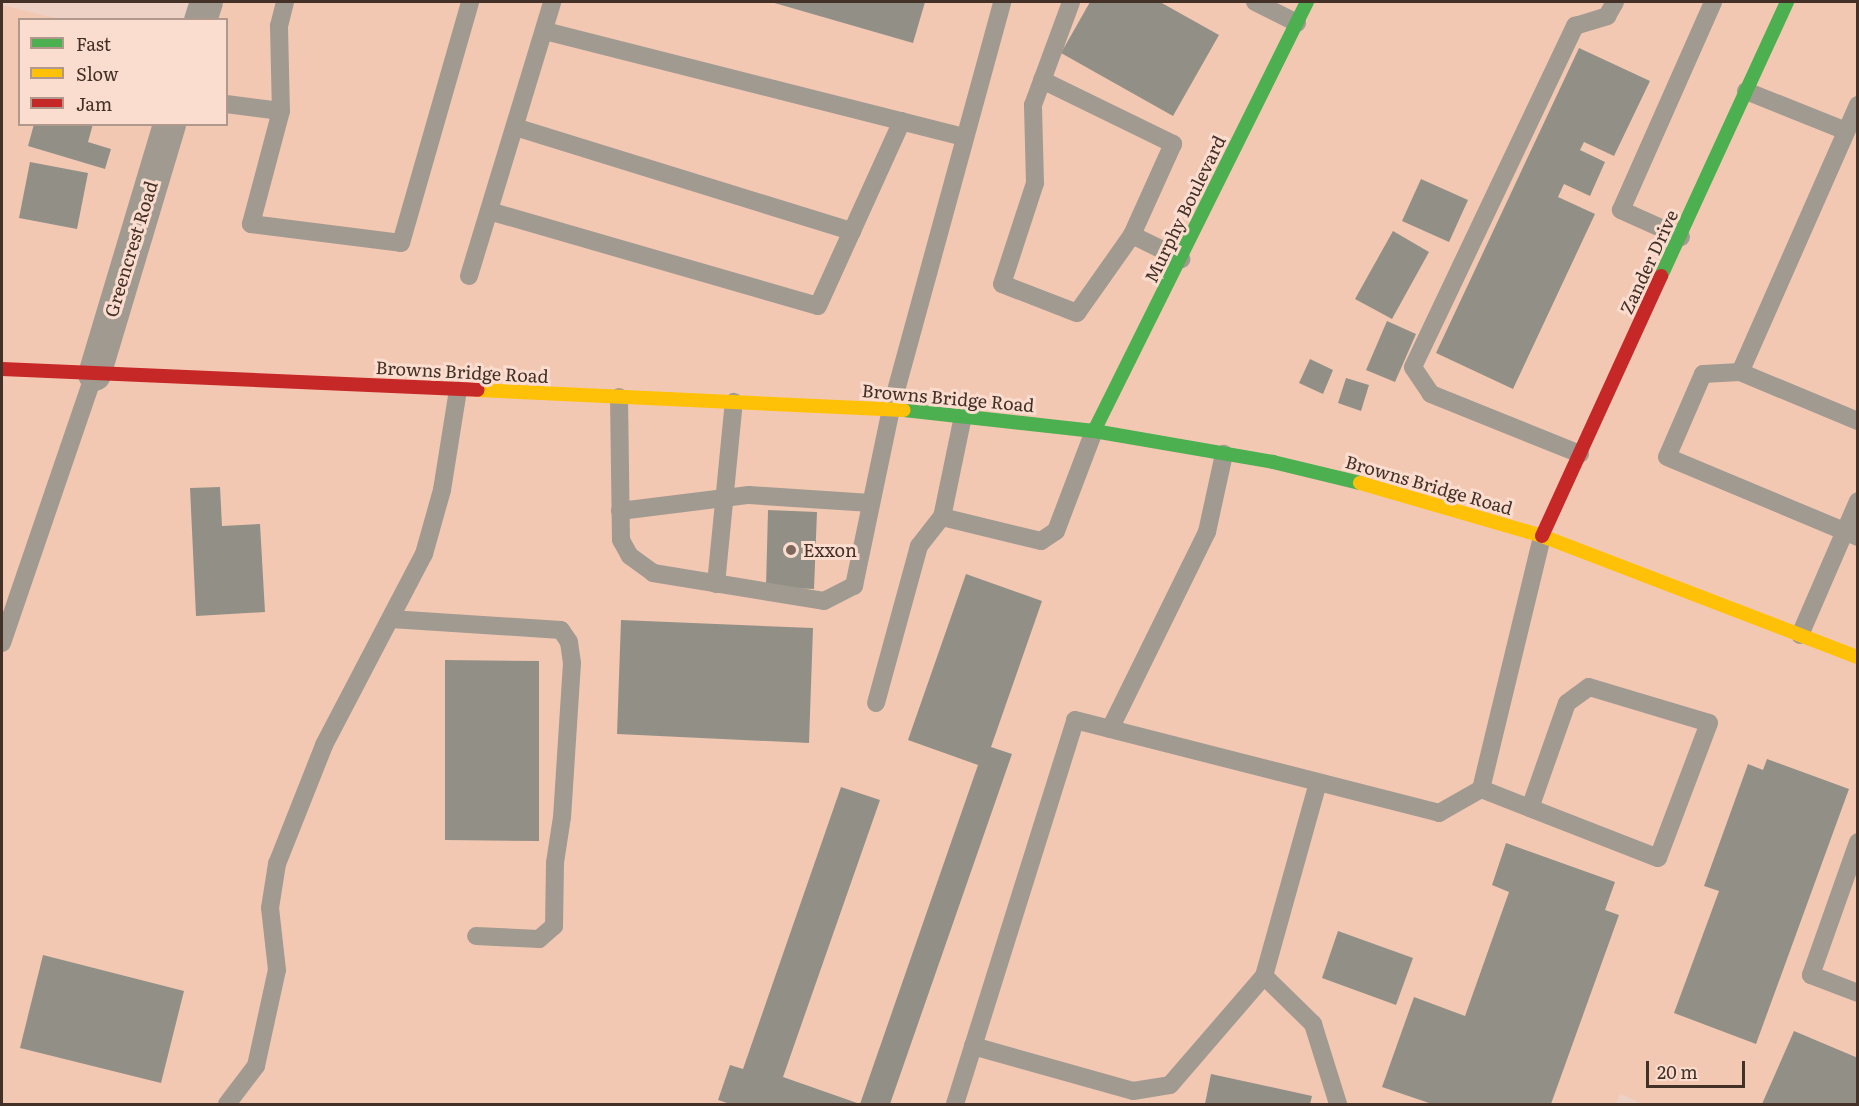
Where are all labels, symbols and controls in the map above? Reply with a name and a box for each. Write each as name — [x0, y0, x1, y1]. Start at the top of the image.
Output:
legend — [18, 18, 228, 126]
text: Fast — [76, 30, 111, 57]
text: Slow — [76, 60, 118, 87]
text: Jam — [76, 90, 112, 117]
street label: Murphy Boulevard — [1140, 132, 1230, 286]
street label: Greencrest Road — [100, 178, 162, 320]
street label: Zander Drive — [1615, 206, 1683, 318]
street label: Browns Bridge Road — [375, 357, 549, 387]
street label: Browns Bridge Road — [861, 380, 1035, 416]
street label: Browns Bridge Road — [1343, 451, 1515, 519]
place label: Exxon — [803, 539, 857, 561]
marker: Exxon — [784, 543, 798, 557]
scale bar — [1649, 1049, 1748, 1087]
text: 20 m — [1657, 1058, 1698, 1085]

